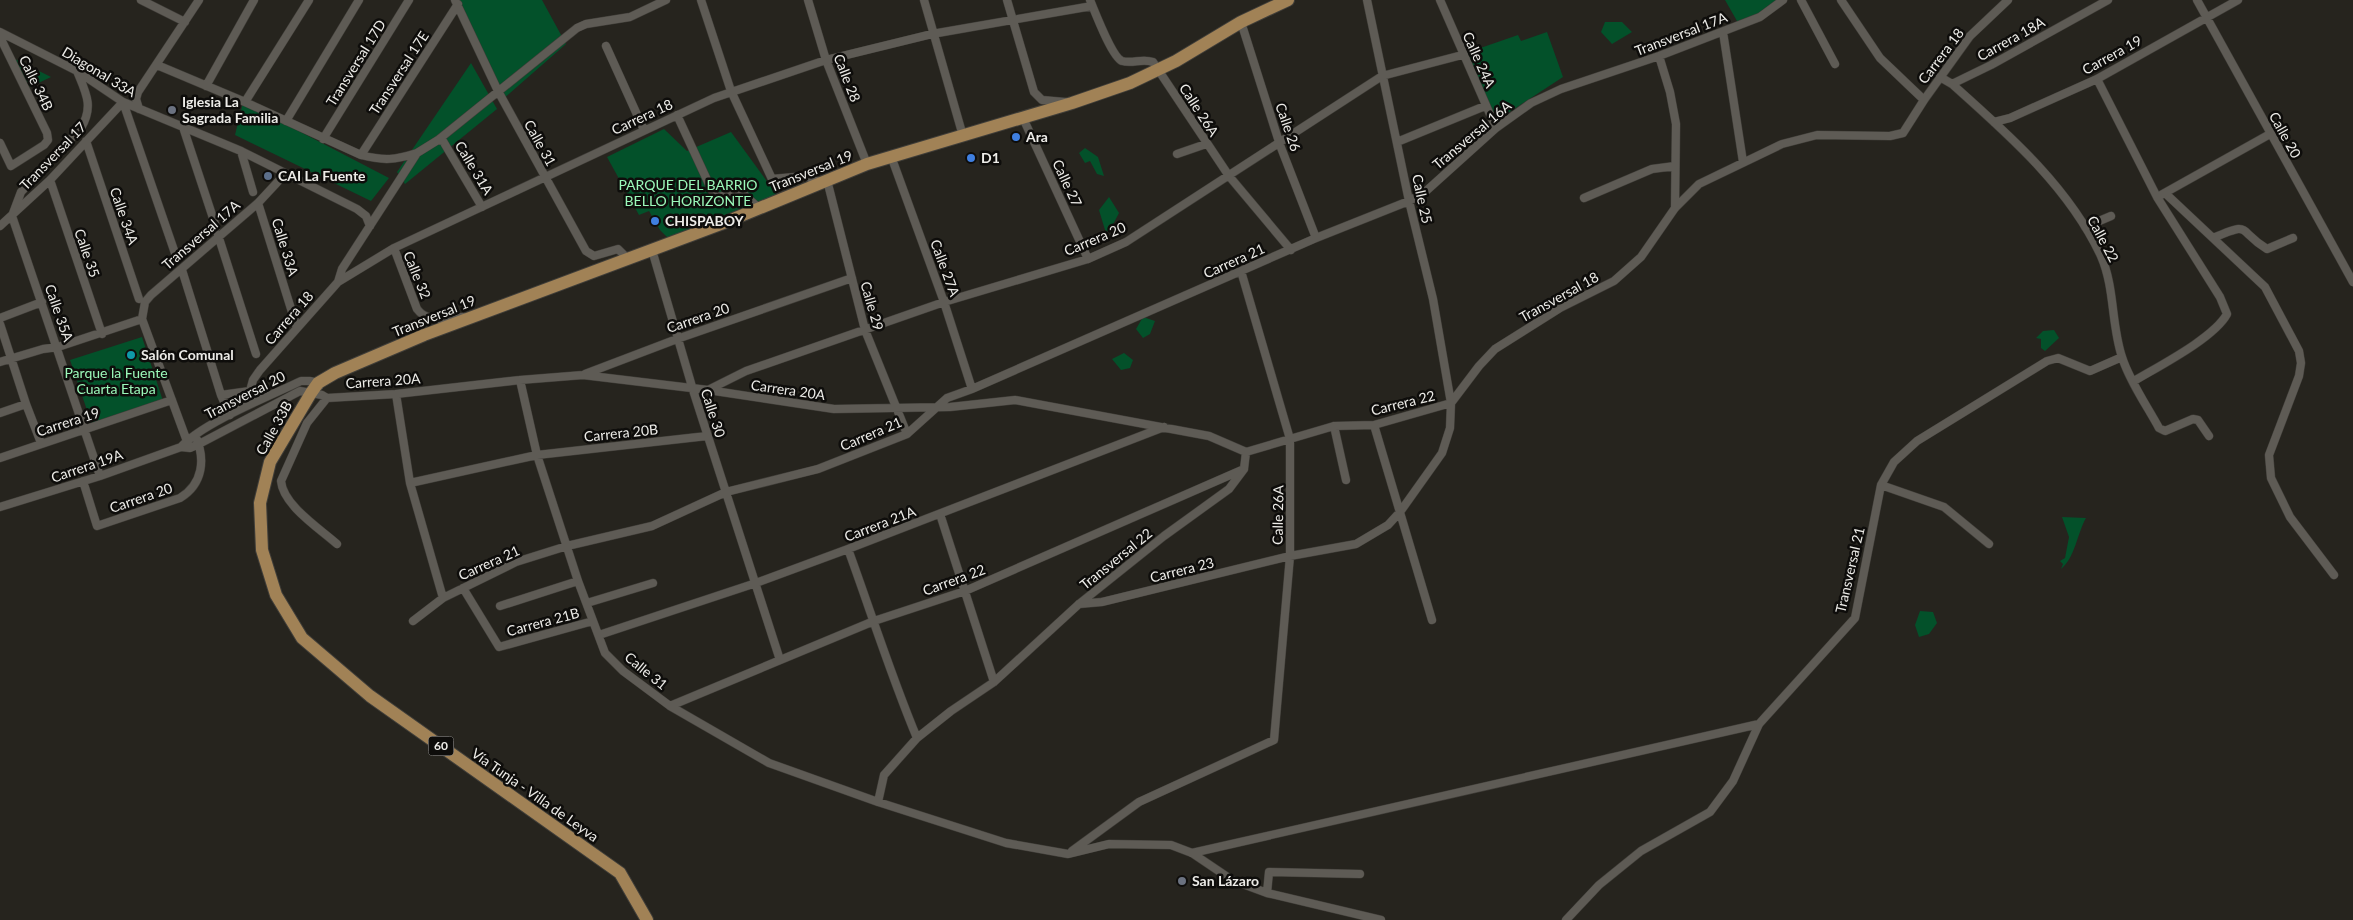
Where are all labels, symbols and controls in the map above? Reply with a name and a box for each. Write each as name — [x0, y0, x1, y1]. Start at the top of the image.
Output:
street label: Transversal 17A — [1632, 8, 1730, 59]
street label: Carrera 18A — [1974, 13, 2048, 64]
street label: Transversal 17D — [322, 16, 389, 109]
street label: Carrera 18 — [1914, 24, 1967, 87]
street label: Transversal 17E — [365, 28, 432, 118]
street label: Calle 24A — [1460, 29, 1500, 91]
street label: Carrera 19 — [2079, 31, 2144, 78]
street label: Diagonal 33A — [59, 43, 140, 101]
street label: Calle 28 — [831, 51, 864, 104]
street label: Calle 34B — [16, 52, 57, 113]
street label: Calle 26A — [1176, 80, 1223, 140]
place label: Iglesia La Sagrada Familia — [182, 93, 278, 126]
street label: Carrera 18 — [609, 95, 675, 138]
street label: Transversal 16A — [1429, 96, 1515, 172]
street label: Calle 26 — [1272, 100, 1305, 153]
marker: Iglesia La Sagrada Familia — [166, 104, 178, 116]
street label: Calle 20 — [2266, 109, 2305, 161]
street label: Calle 31 — [521, 117, 560, 169]
street label: Transversal 17 — [16, 118, 89, 193]
place label: Ara — [1025, 128, 1048, 145]
marker: Ara — [1010, 131, 1022, 143]
street label: Calle 31A — [452, 138, 497, 198]
street label: Transversal 19 — [767, 146, 855, 195]
place label: D1 — [981, 149, 1000, 166]
marker: D1 — [965, 152, 977, 164]
street label: Calle 27 — [1049, 156, 1086, 209]
place label: CAI La Fuente — [278, 167, 366, 184]
marker: CAI La Fuente — [262, 170, 274, 182]
street label: Calle 25 — [1409, 173, 1436, 225]
park label: PARQUE DEL BARRIO BELLO HORIZONTE — [618, 176, 758, 209]
street label: Calle 34A — [107, 185, 142, 247]
street label: Transversal 17A — [158, 196, 243, 273]
place label: CHISPABOY — [665, 212, 745, 229]
street label: Calle 22 — [2084, 213, 2123, 265]
marker: CHISPABOY — [649, 215, 661, 227]
street label: Calle 33A — [269, 216, 302, 278]
street label: Carrera 20 — [1061, 218, 1128, 259]
street label: Calle 35 — [71, 226, 104, 279]
street label: Calle 27A — [927, 237, 964, 299]
street label: Carrera 21 — [1200, 239, 1267, 282]
street label: Calle 32 — [400, 248, 435, 301]
street label: Transversal 18 — [1516, 268, 1601, 325]
street label: Calle 29 — [857, 279, 888, 332]
street label: Calle 35A — [42, 282, 77, 344]
street label: Carrera 18 — [261, 287, 316, 348]
street label: Transversal 19 — [390, 291, 478, 340]
street label: Carrera 20 — [664, 299, 732, 336]
place label: Salón Comunal — [141, 346, 234, 363]
marker: Salón Comunal — [125, 349, 137, 361]
park label: Parque la Fuente Cuarta Etapa — [64, 364, 168, 397]
street label: Transversal 20 — [202, 367, 288, 422]
street label: Carrera 20A — [345, 369, 421, 392]
street label: Carrera 20A — [750, 376, 827, 403]
street label: Calle 30 — [698, 386, 729, 439]
street label: Carrera 22 — [1369, 386, 1437, 419]
street label: Calle 33B — [252, 398, 295, 458]
street label: Carrera 19 — [34, 403, 102, 440]
street label: Carrera 21 — [837, 413, 904, 454]
street label: Carrera 20B — [583, 420, 659, 445]
street label: Carrera 19A — [49, 445, 125, 486]
street label: Carrera 20 — [107, 479, 175, 516]
street label: Calle 26A — [1268, 485, 1287, 545]
street label: Carrera 21A — [842, 502, 918, 545]
street label: Transversal 22 — [1076, 524, 1155, 593]
street label: Transversal 21 — [1831, 525, 1868, 615]
street label: Carrera 21 — [455, 541, 522, 584]
street label: Carrera 23 — [1148, 553, 1216, 586]
street label: Carrera 22 — [920, 560, 987, 599]
street label: Carrera 21B — [505, 604, 581, 639]
street label: Calle 31 — [621, 648, 671, 693]
road number: 60 — [428, 736, 454, 756]
street label: Vía Tunja - Villa de Leyva — [468, 744, 602, 845]
place label: San Lázaro — [1192, 872, 1259, 889]
marker: San Lázaro — [1176, 875, 1188, 887]

